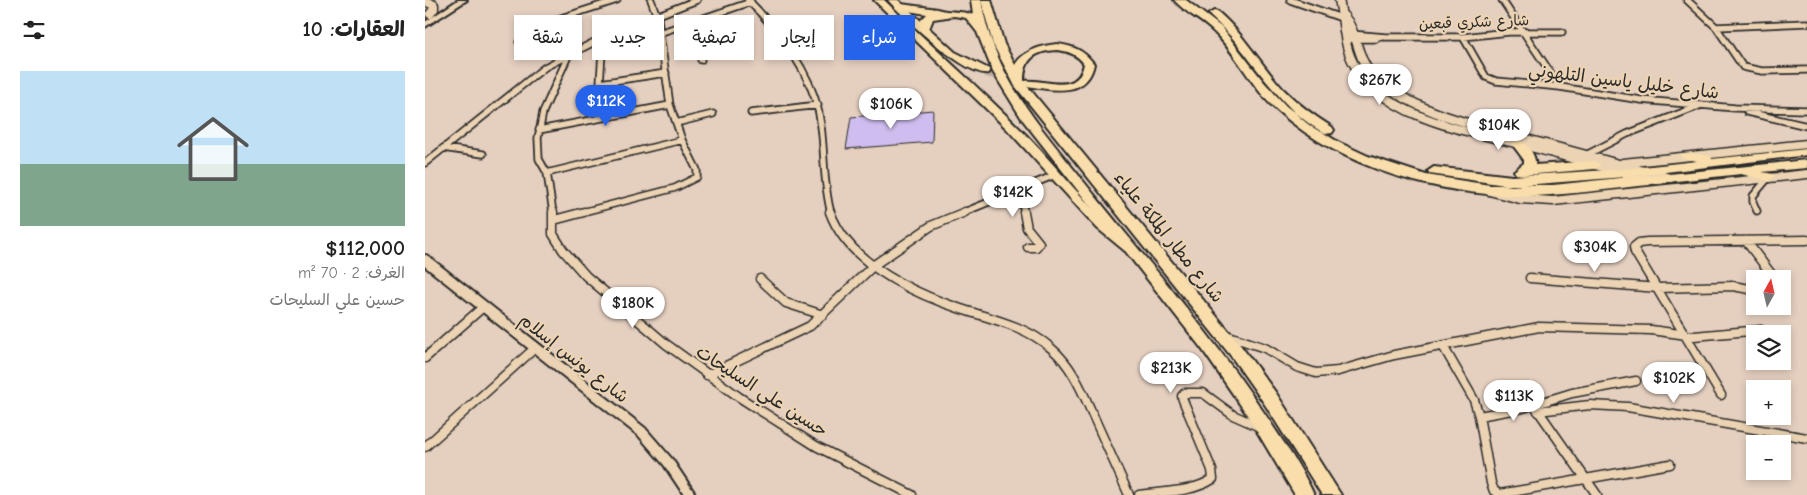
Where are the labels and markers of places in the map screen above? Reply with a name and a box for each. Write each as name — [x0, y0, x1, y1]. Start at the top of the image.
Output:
pin: $267K — [1345, 64, 1415, 106]
pin: $112K — [571, 84, 641, 127]
pin: $106K — [856, 88, 926, 130]
pin: $104K — [1464, 108, 1534, 151]
pin: $142K — [978, 176, 1048, 218]
pin: $304K — [1560, 230, 1630, 273]
pin: $180K — [598, 286, 668, 329]
pin: $213K — [1136, 352, 1206, 394]
pin: $102K — [1639, 362, 1709, 404]
pin: $113K — [1479, 380, 1549, 422]

